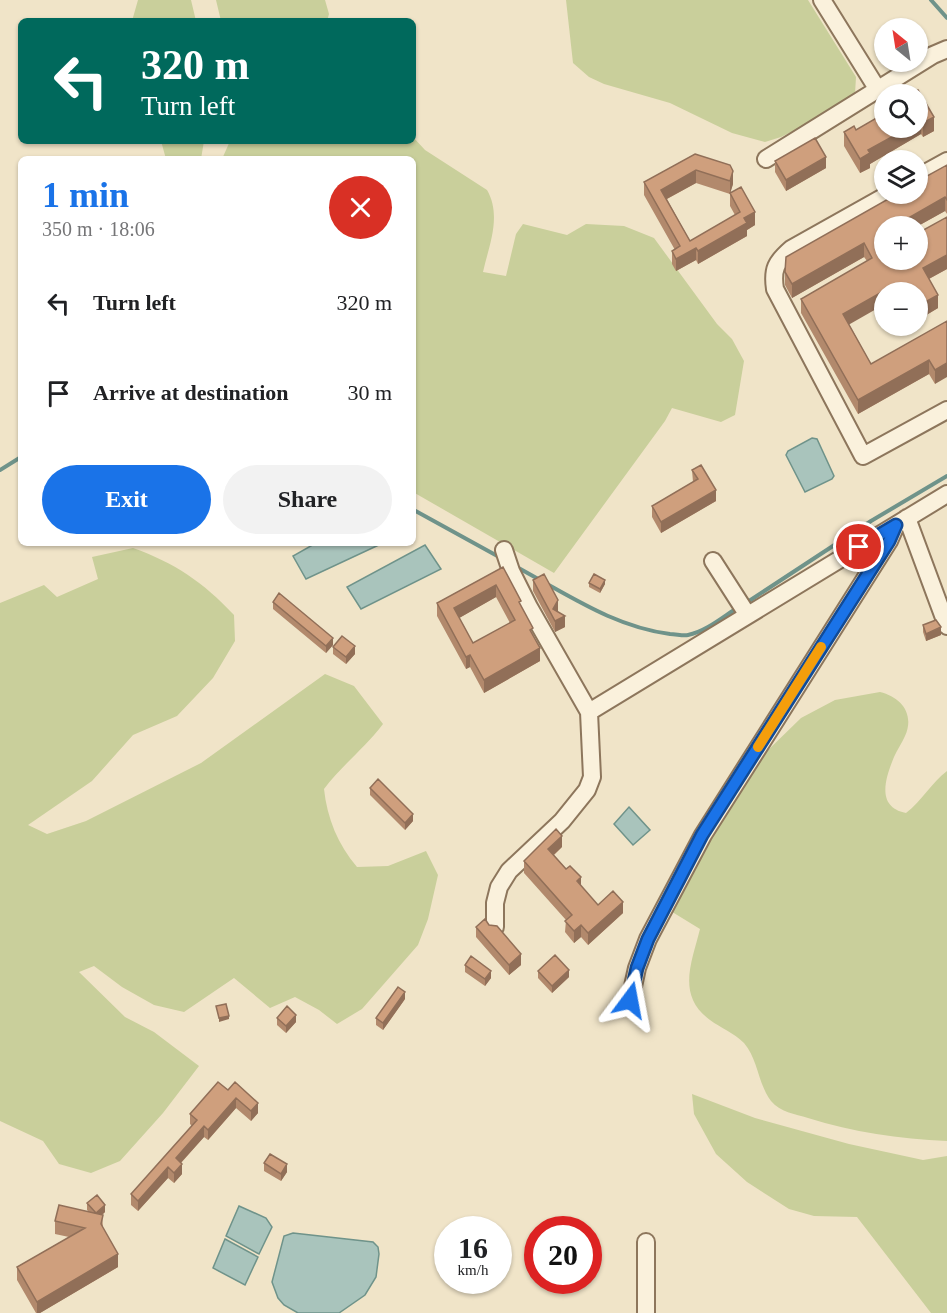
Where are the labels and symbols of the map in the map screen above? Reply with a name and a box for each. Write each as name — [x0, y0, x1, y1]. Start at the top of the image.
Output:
north arrow — [874, 18, 928, 72]
pin — [833, 521, 884, 572]
position arrow — [598, 968, 662, 1032]
speed limit sign: 20 — [524, 1216, 602, 1294]

